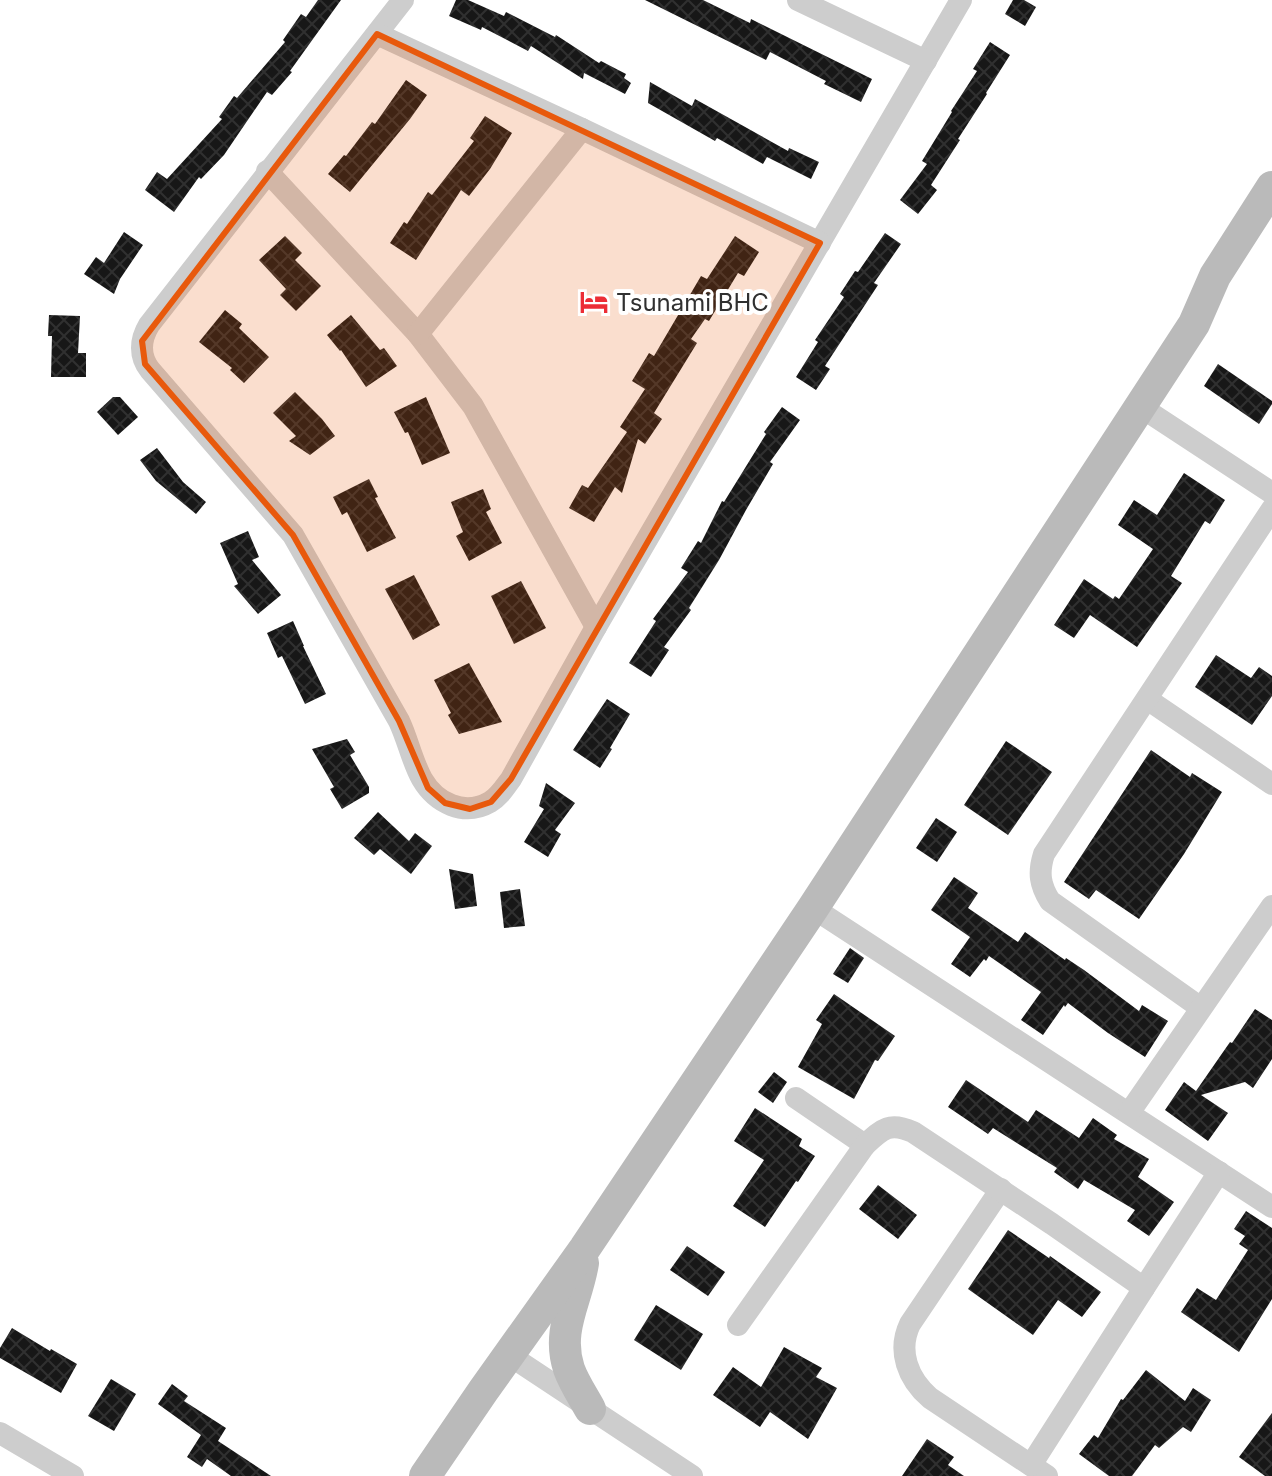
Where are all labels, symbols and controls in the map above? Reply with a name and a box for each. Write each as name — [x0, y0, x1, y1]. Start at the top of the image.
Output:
hotel icon: Tsunami BHC — [579, 287, 609, 317]
place label: Tsunami BHC — [616, 288, 769, 317]

